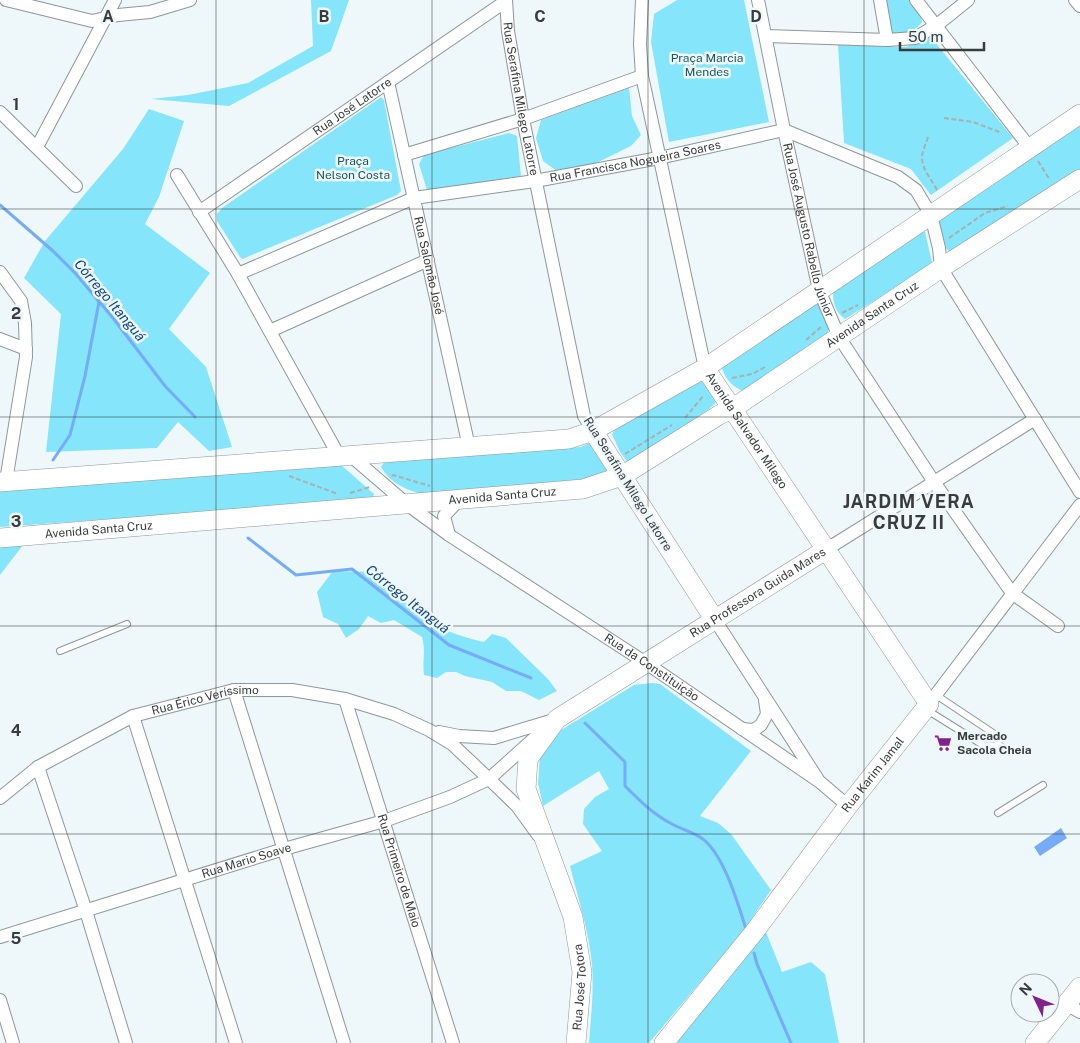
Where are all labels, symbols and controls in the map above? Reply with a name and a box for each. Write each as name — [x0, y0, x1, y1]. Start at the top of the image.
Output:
text: A — [102, 7, 114, 26]
text: B — [319, 7, 330, 26]
text: C — [534, 7, 546, 26]
text: D — [750, 7, 762, 26]
scale bar — [900, 20, 984, 52]
street label: Rua Serafina Milego Latorre — [500, 22, 541, 177]
text: 50 m — [908, 28, 943, 45]
park label: Praça Marcia Mendes — [671, 51, 743, 79]
street label: Rua José Latorre — [310, 75, 394, 139]
text: 1 — [13, 95, 19, 114]
street label: Rua Francisca Nogueira Soares — [549, 137, 722, 185]
street label: Rua José Augusto Rabello Júnior — [780, 142, 837, 320]
park label: Praça Nelson Costa — [316, 154, 390, 182]
street label: Rua Salomão José — [411, 215, 446, 316]
water label: Córrego Itanguá — [71, 256, 149, 344]
street label: Avenida Santa Cruz — [823, 278, 921, 351]
text: 2 — [11, 304, 21, 323]
street label: Avenida Salvador Milego — [703, 369, 791, 492]
street label: Rua Serafina Milego Latorre — [581, 414, 675, 554]
street label: Avenida Santa Cruz — [448, 484, 557, 507]
district label: JARDIM VERA CRUZ II — [843, 491, 975, 533]
text: 3 — [11, 512, 21, 531]
street label: Avenida Santa Cruz — [44, 518, 153, 541]
street label: Rua Professora Guida Mares — [687, 545, 828, 641]
water label: Córrego Itanguá — [363, 561, 453, 637]
street label: Rua da Constituição — [602, 631, 702, 704]
street label: Rua Érico Veríssimo — [150, 683, 259, 718]
text: 4 — [11, 721, 22, 740]
place label: Mercado Sacola Cheia — [957, 729, 1032, 757]
supermarket icon: Mercado Sacola Cheia — [933, 733, 953, 753]
street label: Rua Karim Jamal — [839, 734, 907, 815]
street label: Rua Primeiro de Maio — [375, 812, 423, 929]
street label: Rua Mario Soave — [200, 840, 293, 881]
text: 5 — [11, 929, 22, 948]
street label: Rua José Totora — [570, 943, 589, 1031]
north arrow — [1010, 973, 1060, 1023]
text: N — [1016, 980, 1035, 999]

